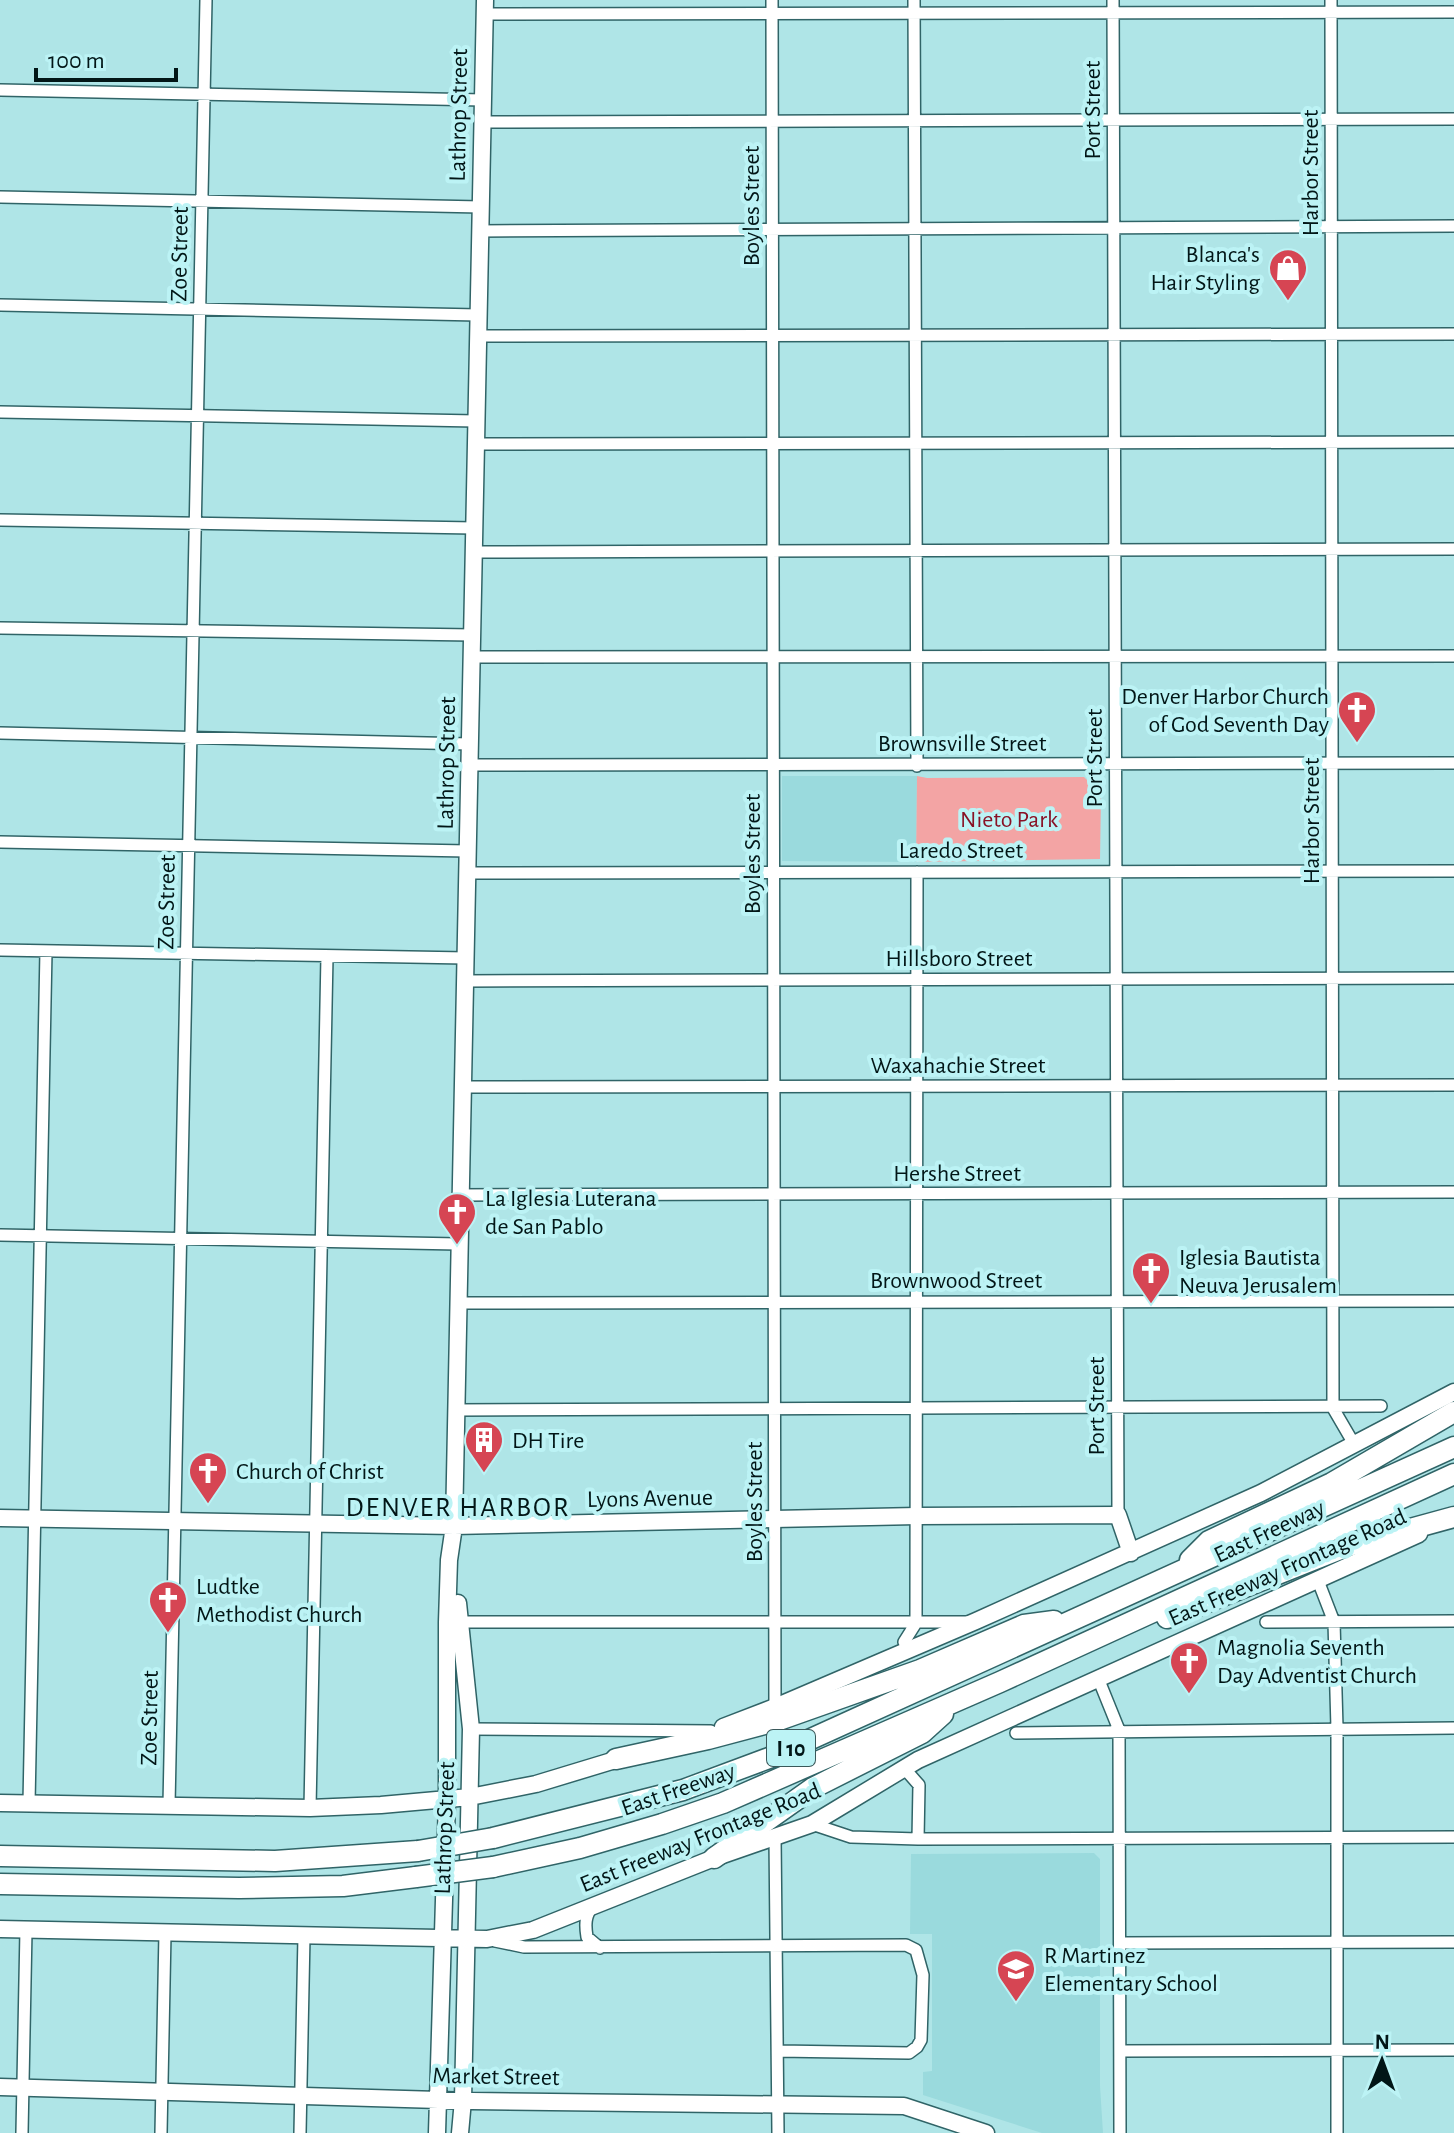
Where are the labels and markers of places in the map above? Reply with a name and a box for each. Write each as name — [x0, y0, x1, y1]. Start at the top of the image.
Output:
place label: Blanca's Hair Styling — [1150, 243, 1260, 295]
shop icon: Blanca's Hair Styling — [1267, 247, 1309, 302]
place label: Denver Harbor Church of God Seventh Day — [1121, 685, 1329, 737]
church icon: Denver Harbor Church of God Seventh Day — [1336, 689, 1378, 744]
place label: La Iglesia Luterana de San Pablo — [485, 1187, 657, 1239]
church icon: La Iglesia Luterana de San Pablo — [436, 1191, 478, 1246]
place label: Iglesia Bautista Neuva Jerusalem — [1179, 1246, 1337, 1298]
church icon: Iglesia Bautista Neuva Jerusalem — [1130, 1250, 1172, 1305]
building icon: DH Tire — [463, 1419, 505, 1474]
place label: DH Tire — [512, 1429, 584, 1453]
church icon: Church of Christ — [187, 1450, 229, 1505]
place label: Church of Christ — [236, 1460, 384, 1484]
place label: Ludtke Methodist Church — [196, 1575, 363, 1627]
church icon: Ludtke Methodist Church — [147, 1579, 189, 1634]
place label: Magnolia Seventh Day Adventist Church — [1217, 1636, 1417, 1688]
church icon: Magnolia Seventh Day Adventist Church — [1168, 1640, 1210, 1695]
place label: R Martinez Elementary School — [1044, 1944, 1218, 1996]
school or university icon: R Martinez Elementary School — [995, 1948, 1037, 2003]

